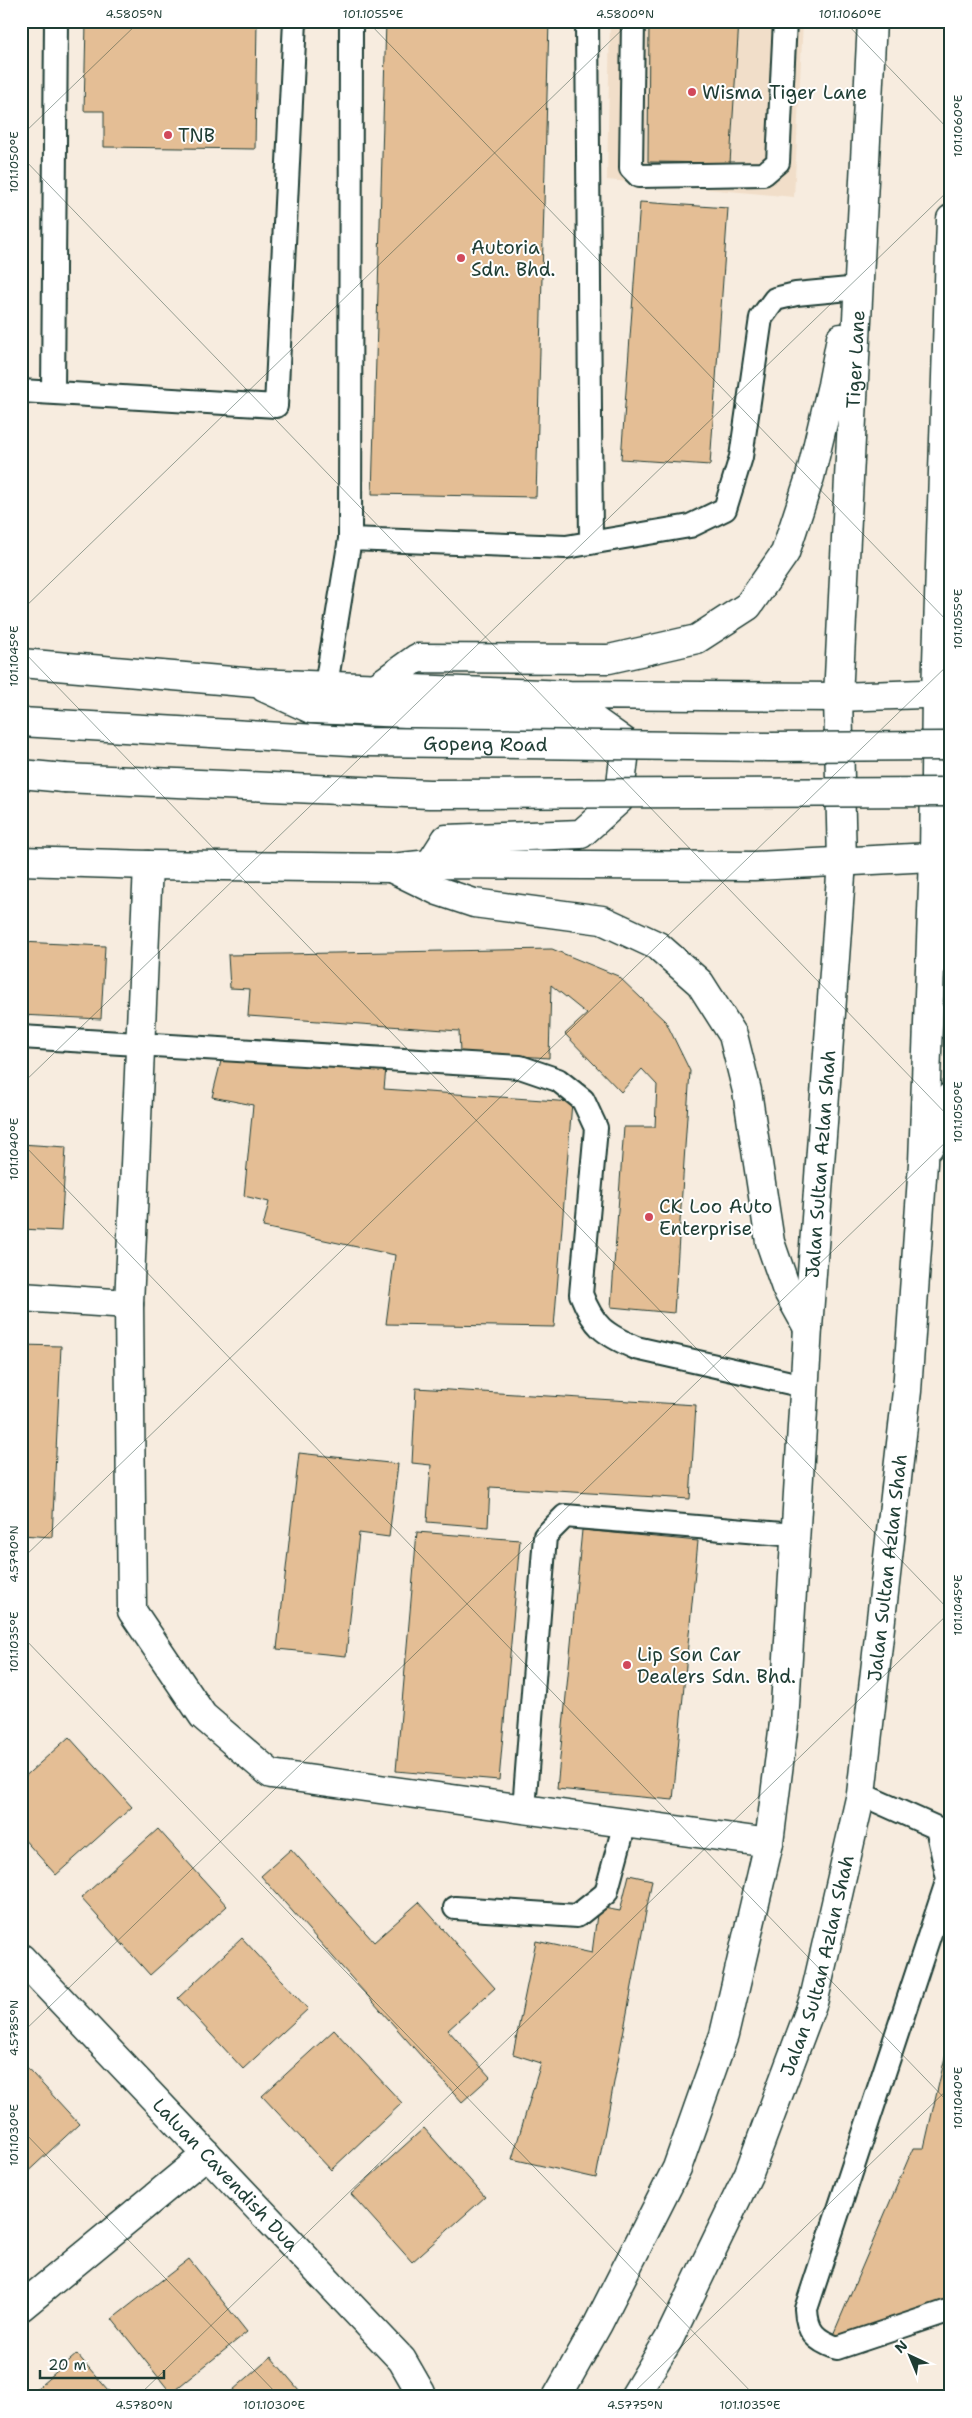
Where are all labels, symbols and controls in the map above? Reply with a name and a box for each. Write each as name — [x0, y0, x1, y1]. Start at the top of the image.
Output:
text: 4.5805°N — [105, 6, 163, 22]
text: 101.1055°E — [343, 6, 403, 22]
text: 4.5800°N — [596, 6, 654, 22]
text: 101.1060°E — [819, 6, 881, 22]
place label: Wisma Tiger Lane — [702, 80, 867, 105]
marker: Wisma Tiger Lane — [686, 86, 698, 98]
text: 101.1060°E — [950, 95, 966, 157]
place label: TNB — [178, 123, 215, 148]
marker: TNB — [162, 129, 174, 141]
text: 101.1050°E — [6, 131, 22, 193]
place label: Autoria Sdn. Bhd. — [471, 235, 555, 282]
marker: Autoria Sdn. Bhd. — [455, 252, 467, 264]
street label: Tiger Lane — [840, 309, 870, 409]
text: 101.1055°E — [950, 589, 966, 649]
text: 101.1045°E — [6, 625, 22, 687]
street label: Gopeng Road — [423, 730, 548, 757]
street label: Jalan Sultan Azlan Shah — [799, 1049, 841, 1279]
text: 101.1050°E — [950, 1081, 966, 1143]
text: 101.1040°E — [6, 1118, 22, 1180]
place label: CK Loo Auto Enterprise — [659, 1194, 773, 1241]
marker: CK Loo Auto Enterprise — [643, 1211, 655, 1223]
street label: Jalan Sultan Azlan Shah — [861, 1452, 912, 1683]
text: 4.5790°N — [6, 1525, 22, 1583]
text: 101.1045°E — [950, 1574, 966, 1636]
text: 101.1035°E — [6, 1611, 22, 1673]
place label: Lip Son Car Dealers Sdn. Bhd. — [637, 1642, 796, 1689]
marker: Lip Son Car Dealers Sdn. Bhd. — [621, 1659, 633, 1671]
street label: Jalan Sultan Azlan Shah — [774, 1852, 859, 2079]
text: 4.5785°N — [6, 2000, 22, 2056]
text: 101.1040°E — [950, 2067, 966, 2129]
street label: Laluan Cavendish Dua — [147, 2092, 305, 2256]
text: 101.1030°E — [6, 2104, 22, 2166]
north arrow — [884, 2330, 934, 2380]
text: N — [891, 2336, 911, 2357]
scale bar — [40, 2348, 164, 2380]
text: 20 m — [48, 2355, 87, 2375]
text: 4.5780°N — [115, 2397, 173, 2413]
text: 101.1030°E — [243, 2397, 305, 2413]
text: 4.5775°N — [607, 2397, 663, 2413]
text: 101.1035°E — [719, 2397, 781, 2413]

